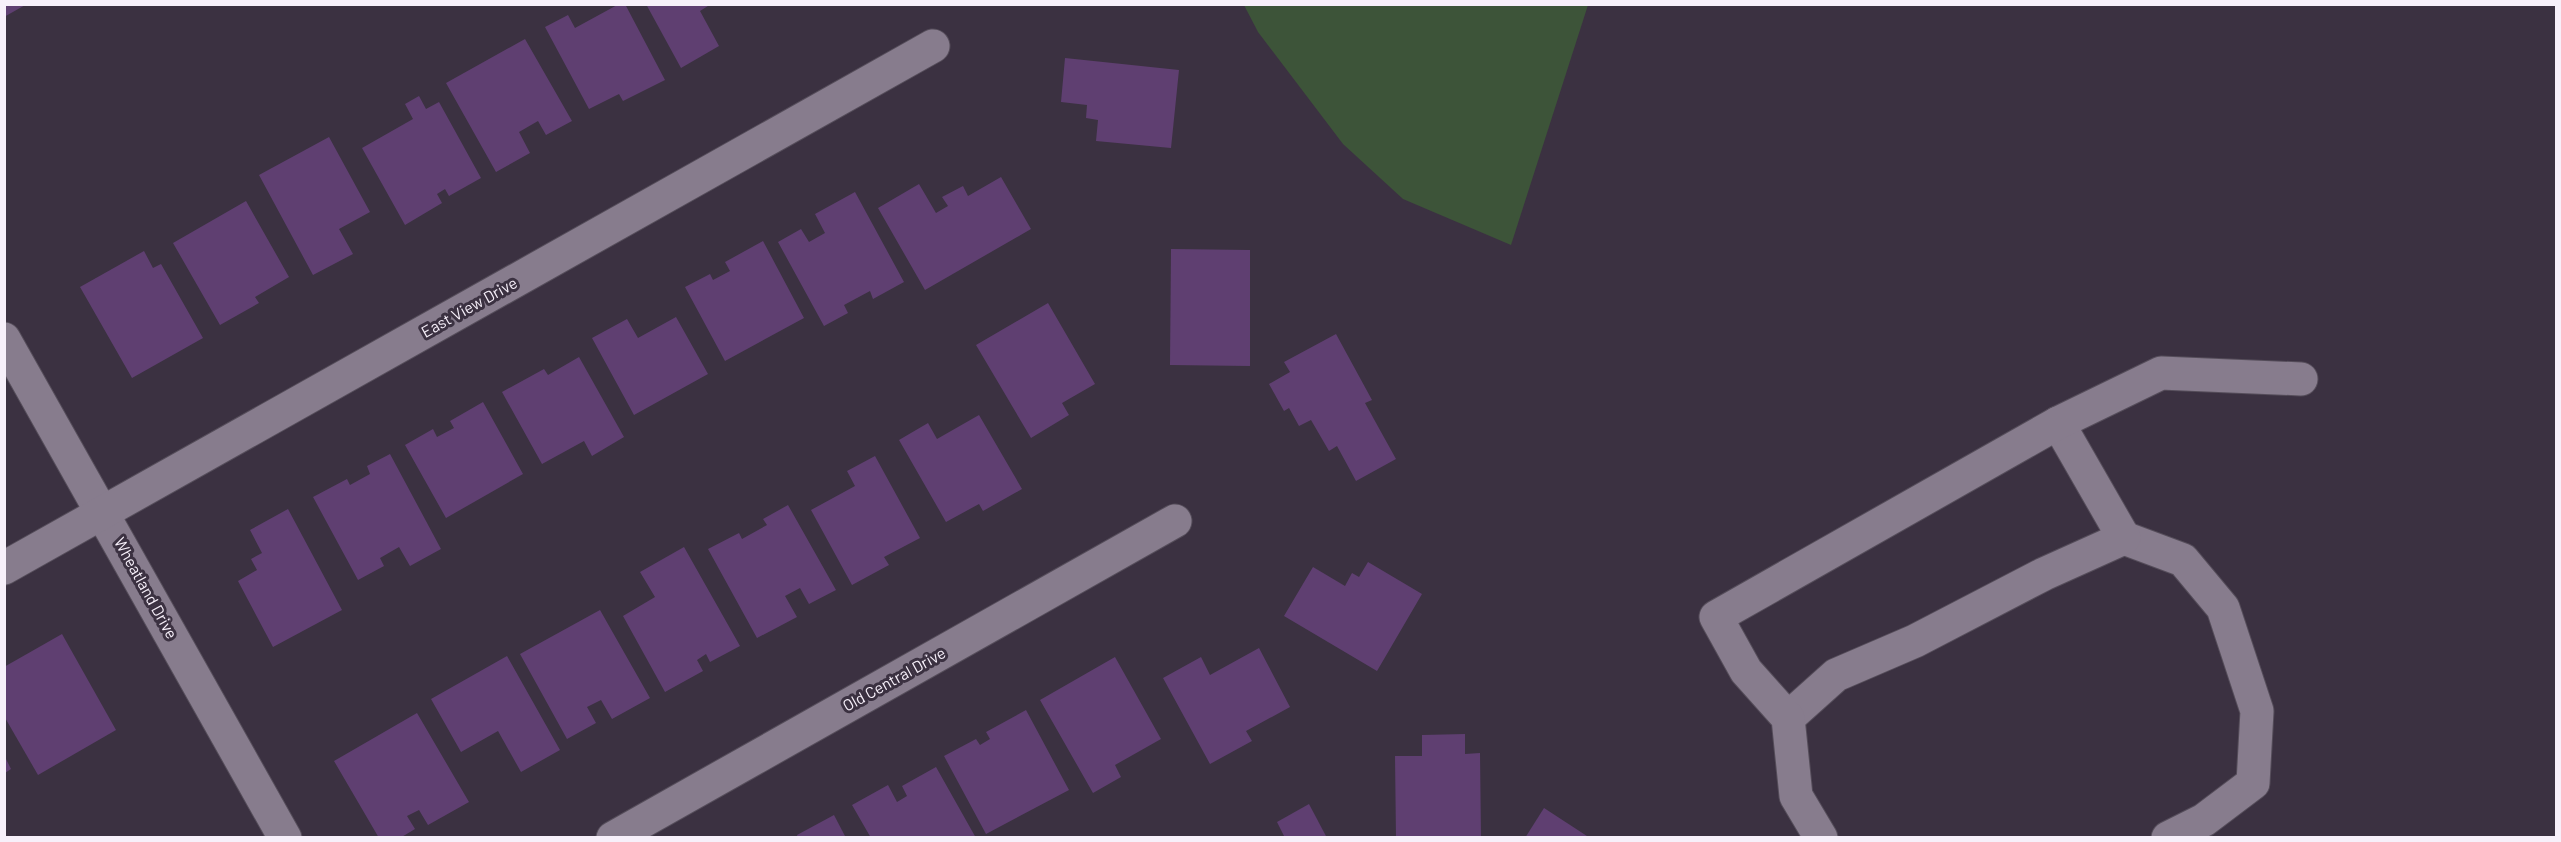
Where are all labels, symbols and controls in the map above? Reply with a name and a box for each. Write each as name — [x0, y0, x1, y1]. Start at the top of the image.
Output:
street label: East View Drive — [417, 272, 520, 341]
street label: Wheatland Drive — [111, 534, 182, 642]
street label: Old Central Drive — [839, 642, 949, 715]

